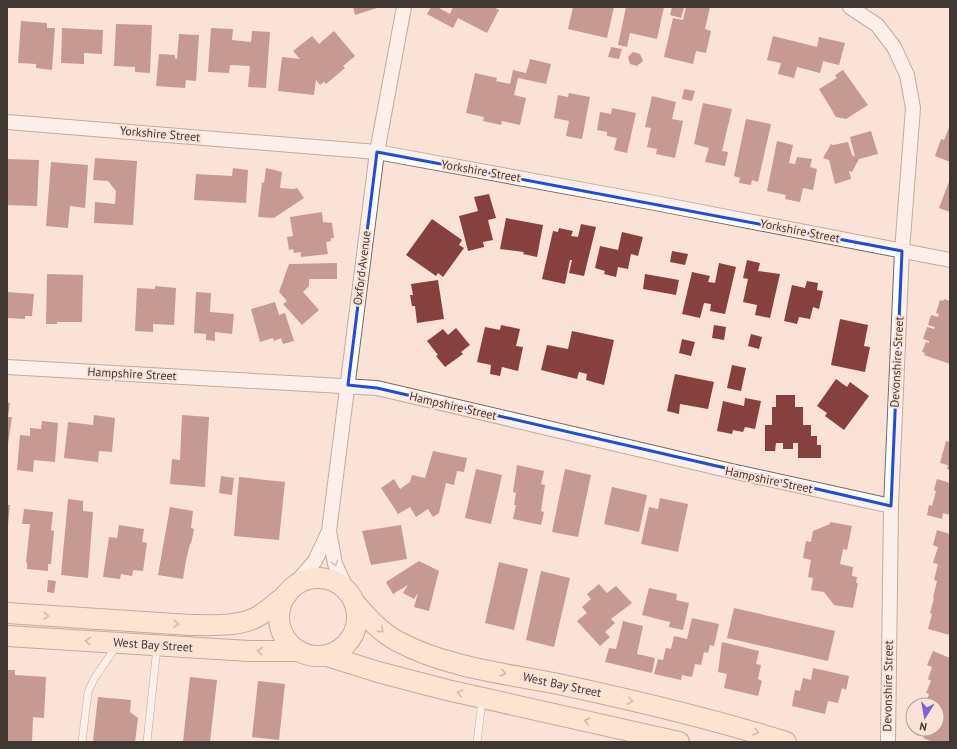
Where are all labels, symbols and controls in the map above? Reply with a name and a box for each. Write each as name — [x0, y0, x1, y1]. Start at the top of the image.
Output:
street label: Yorkshire Street — [119, 123, 201, 144]
street label: Yorkshire Street — [440, 156, 522, 185]
street label: Yorkshire Street — [759, 215, 841, 246]
street label: Oxford Avenue — [349, 230, 374, 306]
street label: Devonshire Street — [887, 316, 906, 408]
street label: Hampshire Street — [87, 364, 177, 383]
street label: Hampshire Street — [408, 388, 498, 423]
street label: Hampshire Street — [724, 463, 814, 496]
one-way arrow — [330, 560, 339, 567]
one-way arrow — [43, 611, 49, 620]
one-way arrow — [173, 620, 179, 628]
one-way arrow — [377, 625, 384, 632]
street label: West Bay Street — [113, 634, 193, 655]
one-way arrow — [85, 636, 91, 645]
street label: Devonshire Street — [879, 640, 896, 732]
one-way arrow — [257, 647, 263, 655]
one-way arrow — [499, 668, 506, 676]
street label: West Bay Street — [522, 669, 603, 700]
one-way arrow — [457, 689, 463, 697]
one-way arrow — [626, 696, 633, 704]
north arrow — [905, 697, 945, 737]
one-way arrow — [584, 717, 590, 725]
text: N — [918, 719, 928, 734]
one-way arrow — [752, 727, 759, 736]

